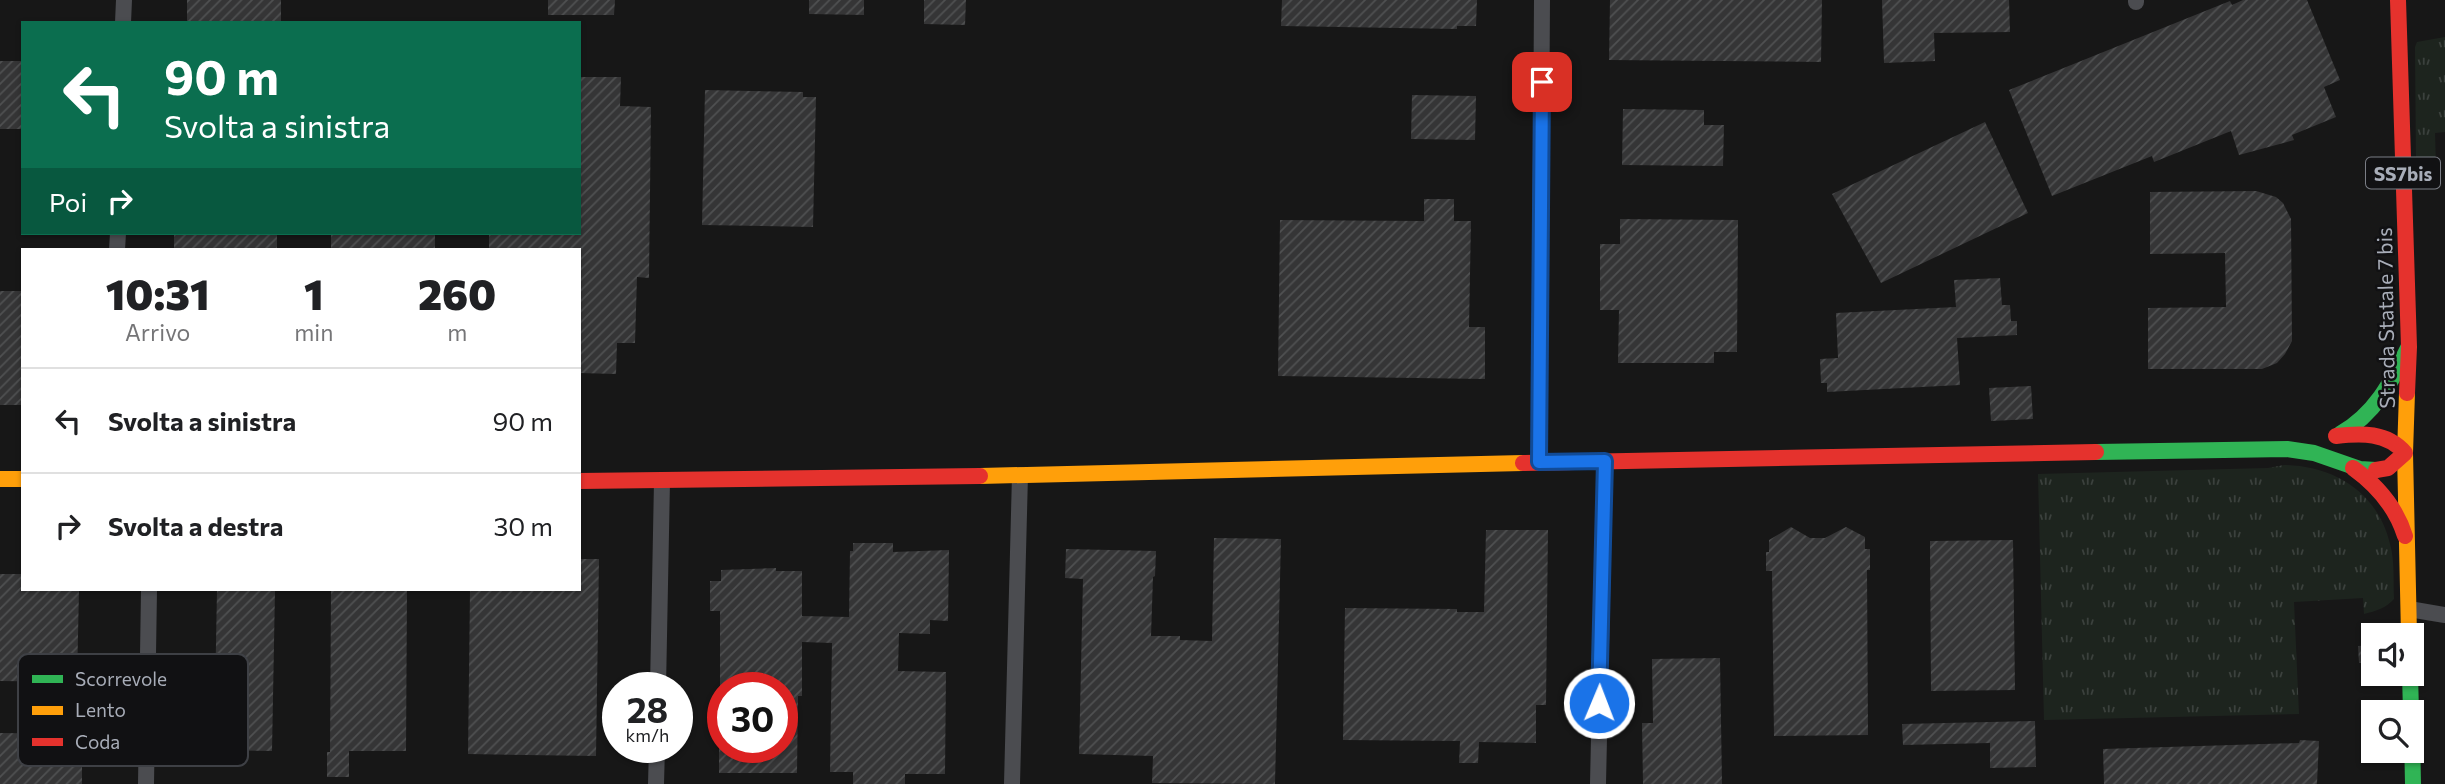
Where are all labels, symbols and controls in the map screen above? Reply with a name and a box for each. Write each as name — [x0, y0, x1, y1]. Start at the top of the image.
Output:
text: 90 m — [164, 45, 279, 105]
icon: left — [49, 49, 140, 140]
pin — [1512, 52, 1572, 112]
icon: arrive — [1523, 63, 1561, 101]
text: Svolta a sinistra — [164, 105, 390, 145]
road number: SS7bis — [2366, 158, 2440, 188]
icon: right — [101, 182, 139, 220]
text: Poi — [49, 186, 87, 217]
street label: Strada Statale 7 bis — [2371, 227, 2399, 409]
text: 10:31 — [106, 267, 210, 319]
text: 1 — [304, 267, 324, 319]
text: 260 — [418, 267, 496, 319]
text: Arrivo — [125, 318, 190, 346]
text: min — [294, 318, 333, 346]
text: m — [447, 318, 467, 346]
icon: left — [49, 402, 87, 440]
text: Svolta a sinistra — [108, 405, 296, 436]
text: 90 m — [493, 405, 553, 436]
icon: right — [49, 507, 87, 545]
text: Svolta a destra — [108, 510, 283, 541]
text: 30 m — [494, 510, 553, 541]
map controls — [2361, 623, 2424, 763]
button: sound — [2361, 623, 2424, 686]
legend — [18, 654, 248, 766]
position arrow — [1562, 666, 1636, 740]
text: Scorrevole — [75, 667, 167, 690]
speed limit sign: 30 — [707, 672, 798, 763]
text: 28 — [627, 687, 668, 730]
text: Lento — [75, 698, 126, 721]
button: search — [2361, 700, 2424, 763]
text: km/h — [626, 724, 669, 746]
text: Coda — [75, 730, 120, 753]

